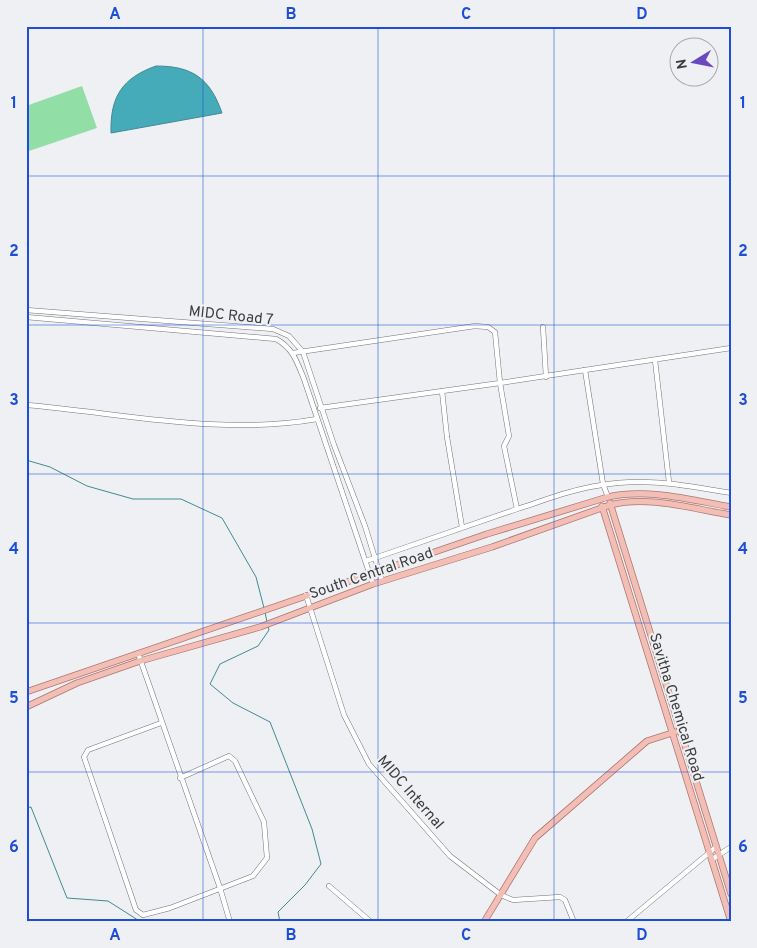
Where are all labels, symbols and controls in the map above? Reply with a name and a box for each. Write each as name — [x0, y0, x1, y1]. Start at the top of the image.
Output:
text: A — [109, 5, 121, 25]
text: B — [285, 5, 297, 25]
text: C — [461, 5, 471, 25]
text: D — [636, 5, 648, 25]
north arrow — [670, 38, 720, 88]
text: N — [673, 58, 692, 70]
text: 1 — [11, 94, 17, 114]
text: 1 — [740, 94, 746, 114]
text: 2 — [9, 242, 19, 262]
text: 2 — [738, 242, 748, 262]
street label: MIDC Road 7 — [188, 303, 274, 330]
text: 3 — [9, 391, 19, 411]
text: 3 — [738, 391, 748, 411]
text: 4 — [9, 540, 19, 560]
text: 4 — [738, 540, 748, 560]
street label: South Central Road — [307, 544, 436, 605]
street label: Savitha Chemical Road — [644, 631, 707, 784]
text: 5 — [9, 689, 19, 709]
text: 5 — [738, 689, 748, 709]
street label: MIDC Internal — [373, 752, 447, 834]
text: 6 — [9, 838, 19, 858]
text: 6 — [738, 838, 748, 858]
text: A — [109, 926, 121, 946]
text: B — [285, 926, 297, 946]
text: C — [461, 926, 471, 946]
text: D — [636, 926, 648, 946]

